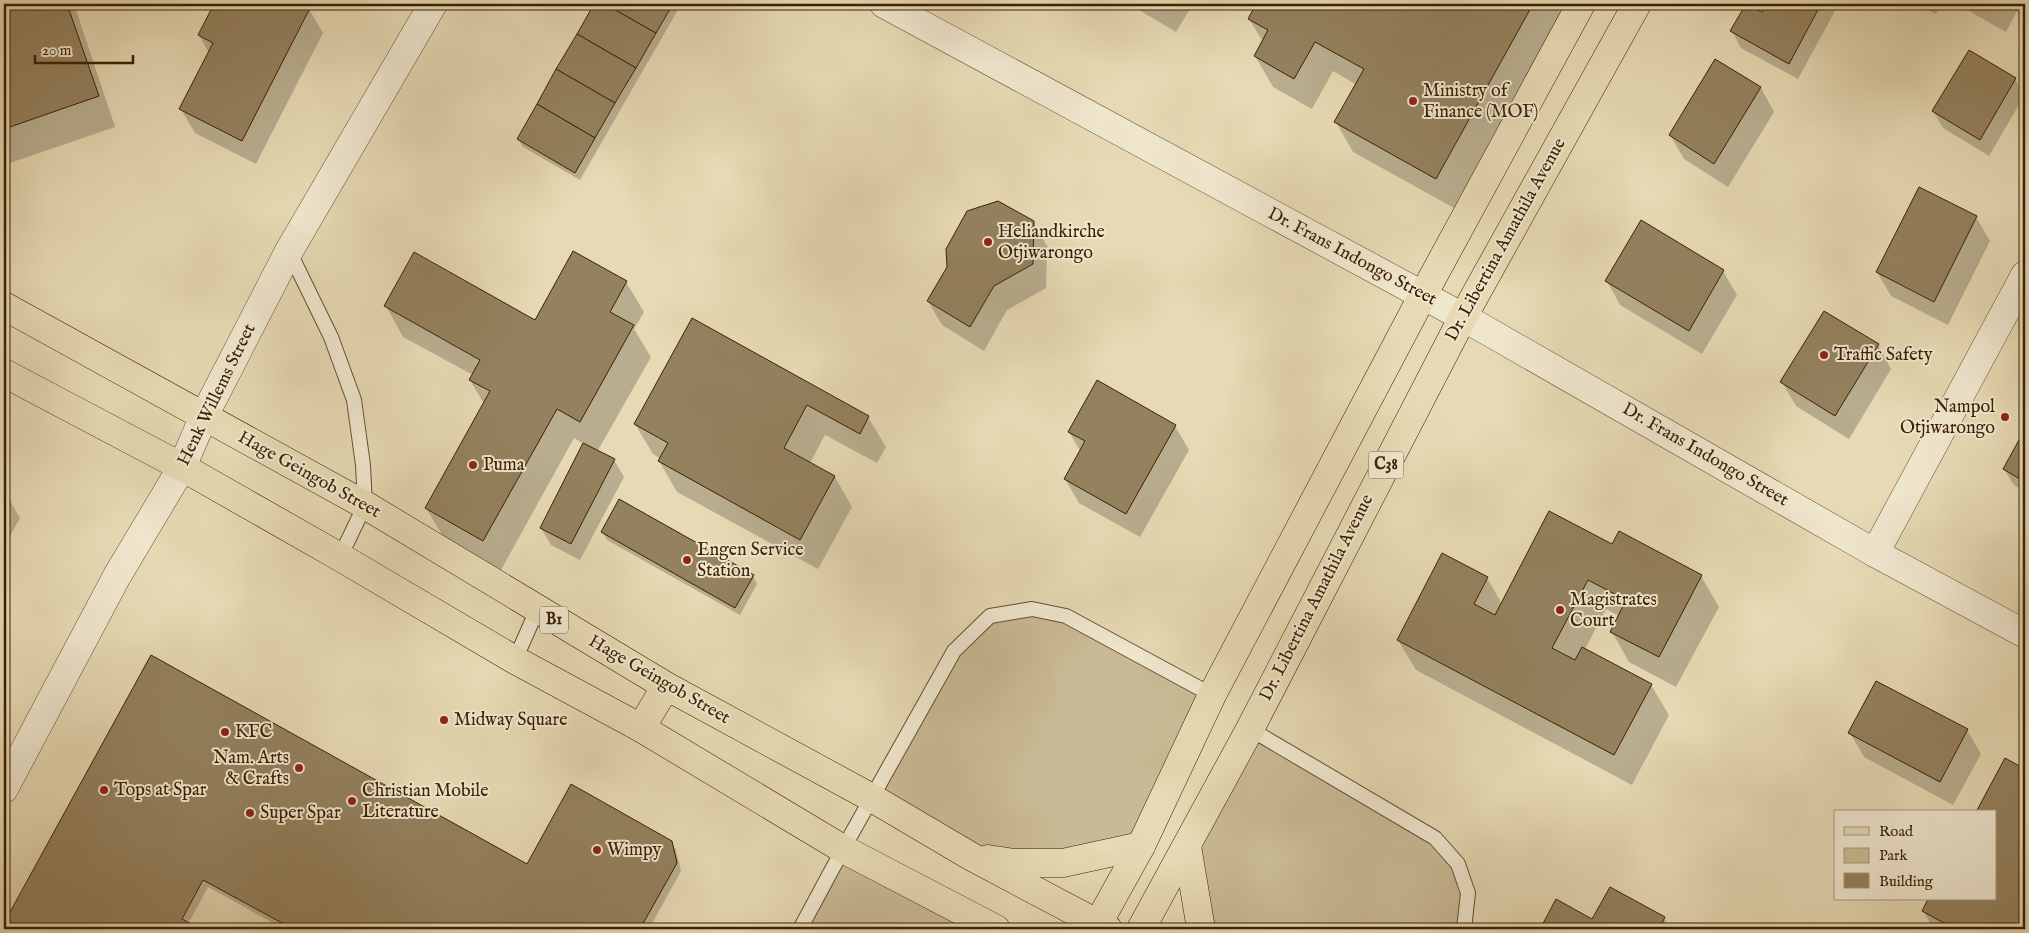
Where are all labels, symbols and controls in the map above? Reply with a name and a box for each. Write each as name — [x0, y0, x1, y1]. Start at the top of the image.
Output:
scale bar — [35, 32, 132, 64]
text: 20 m — [42, 41, 72, 60]
place label: Ministry of Finance (MOF) — [1423, 80, 1538, 124]
marker: Ministry of Finance (MOF) — [1407, 95, 1419, 107]
street label: Dr. Libertina Amathila Avenue — [1440, 134, 1572, 346]
street label: Dr. Frans Indongo Street — [1263, 203, 1441, 311]
place label: Heliandkirche Otjiwarongo — [998, 221, 1105, 265]
marker: Heliandkirche Otjiwarongo — [982, 236, 994, 248]
street label: Henk Willems Street — [173, 320, 261, 470]
place label: Traffic Safety — [1834, 344, 1933, 367]
marker: Traffic Safety — [1818, 349, 1830, 361]
place label: Nampol Otjiwarongo — [1900, 396, 1995, 440]
street label: Dr. Frans Indongo Street — [1618, 398, 1792, 512]
marker: Nampol Otjiwarongo — [1999, 411, 2011, 423]
street label: Hage Geingob Street — [234, 426, 384, 524]
road number: C38 — [1368, 452, 1404, 478]
place label: Puma — [483, 454, 525, 477]
marker: Puma — [467, 459, 479, 471]
street label: Dr. Libertina Amathila Avenue — [1255, 491, 1379, 705]
place label: Engen Service Station — [697, 539, 803, 583]
marker: Engen Service Station — [681, 554, 693, 566]
place label: Magistrates Court — [1570, 589, 1657, 633]
marker: Magistrates Court — [1554, 604, 1566, 616]
road number: B1 — [540, 606, 568, 634]
street label: Hage Geingob Street — [584, 630, 734, 730]
place label: Midway Square — [454, 709, 567, 732]
marker: Midway Square — [438, 714, 450, 726]
place label: KFC — [235, 721, 272, 744]
marker: KFC — [219, 726, 231, 738]
place label: Nam. Arts & Crafts — [213, 747, 289, 791]
marker: Nam. Arts & Crafts — [293, 762, 305, 774]
place label: Tops at Spar — [114, 779, 207, 802]
place label: Christian Mobile Literature — [362, 780, 488, 824]
marker: Tops at Spar — [98, 784, 110, 796]
marker: Christian Mobile Literature — [346, 795, 358, 807]
place label: Super Spar — [260, 802, 341, 825]
marker: Super Spar — [244, 807, 256, 819]
legend — [1834, 810, 1996, 900]
text: Road — [1879, 822, 1914, 841]
place label: Wimpy — [607, 839, 661, 862]
marker: Wimpy — [591, 844, 603, 856]
text: Park — [1879, 846, 1909, 865]
text: Building — [1879, 872, 1934, 891]

